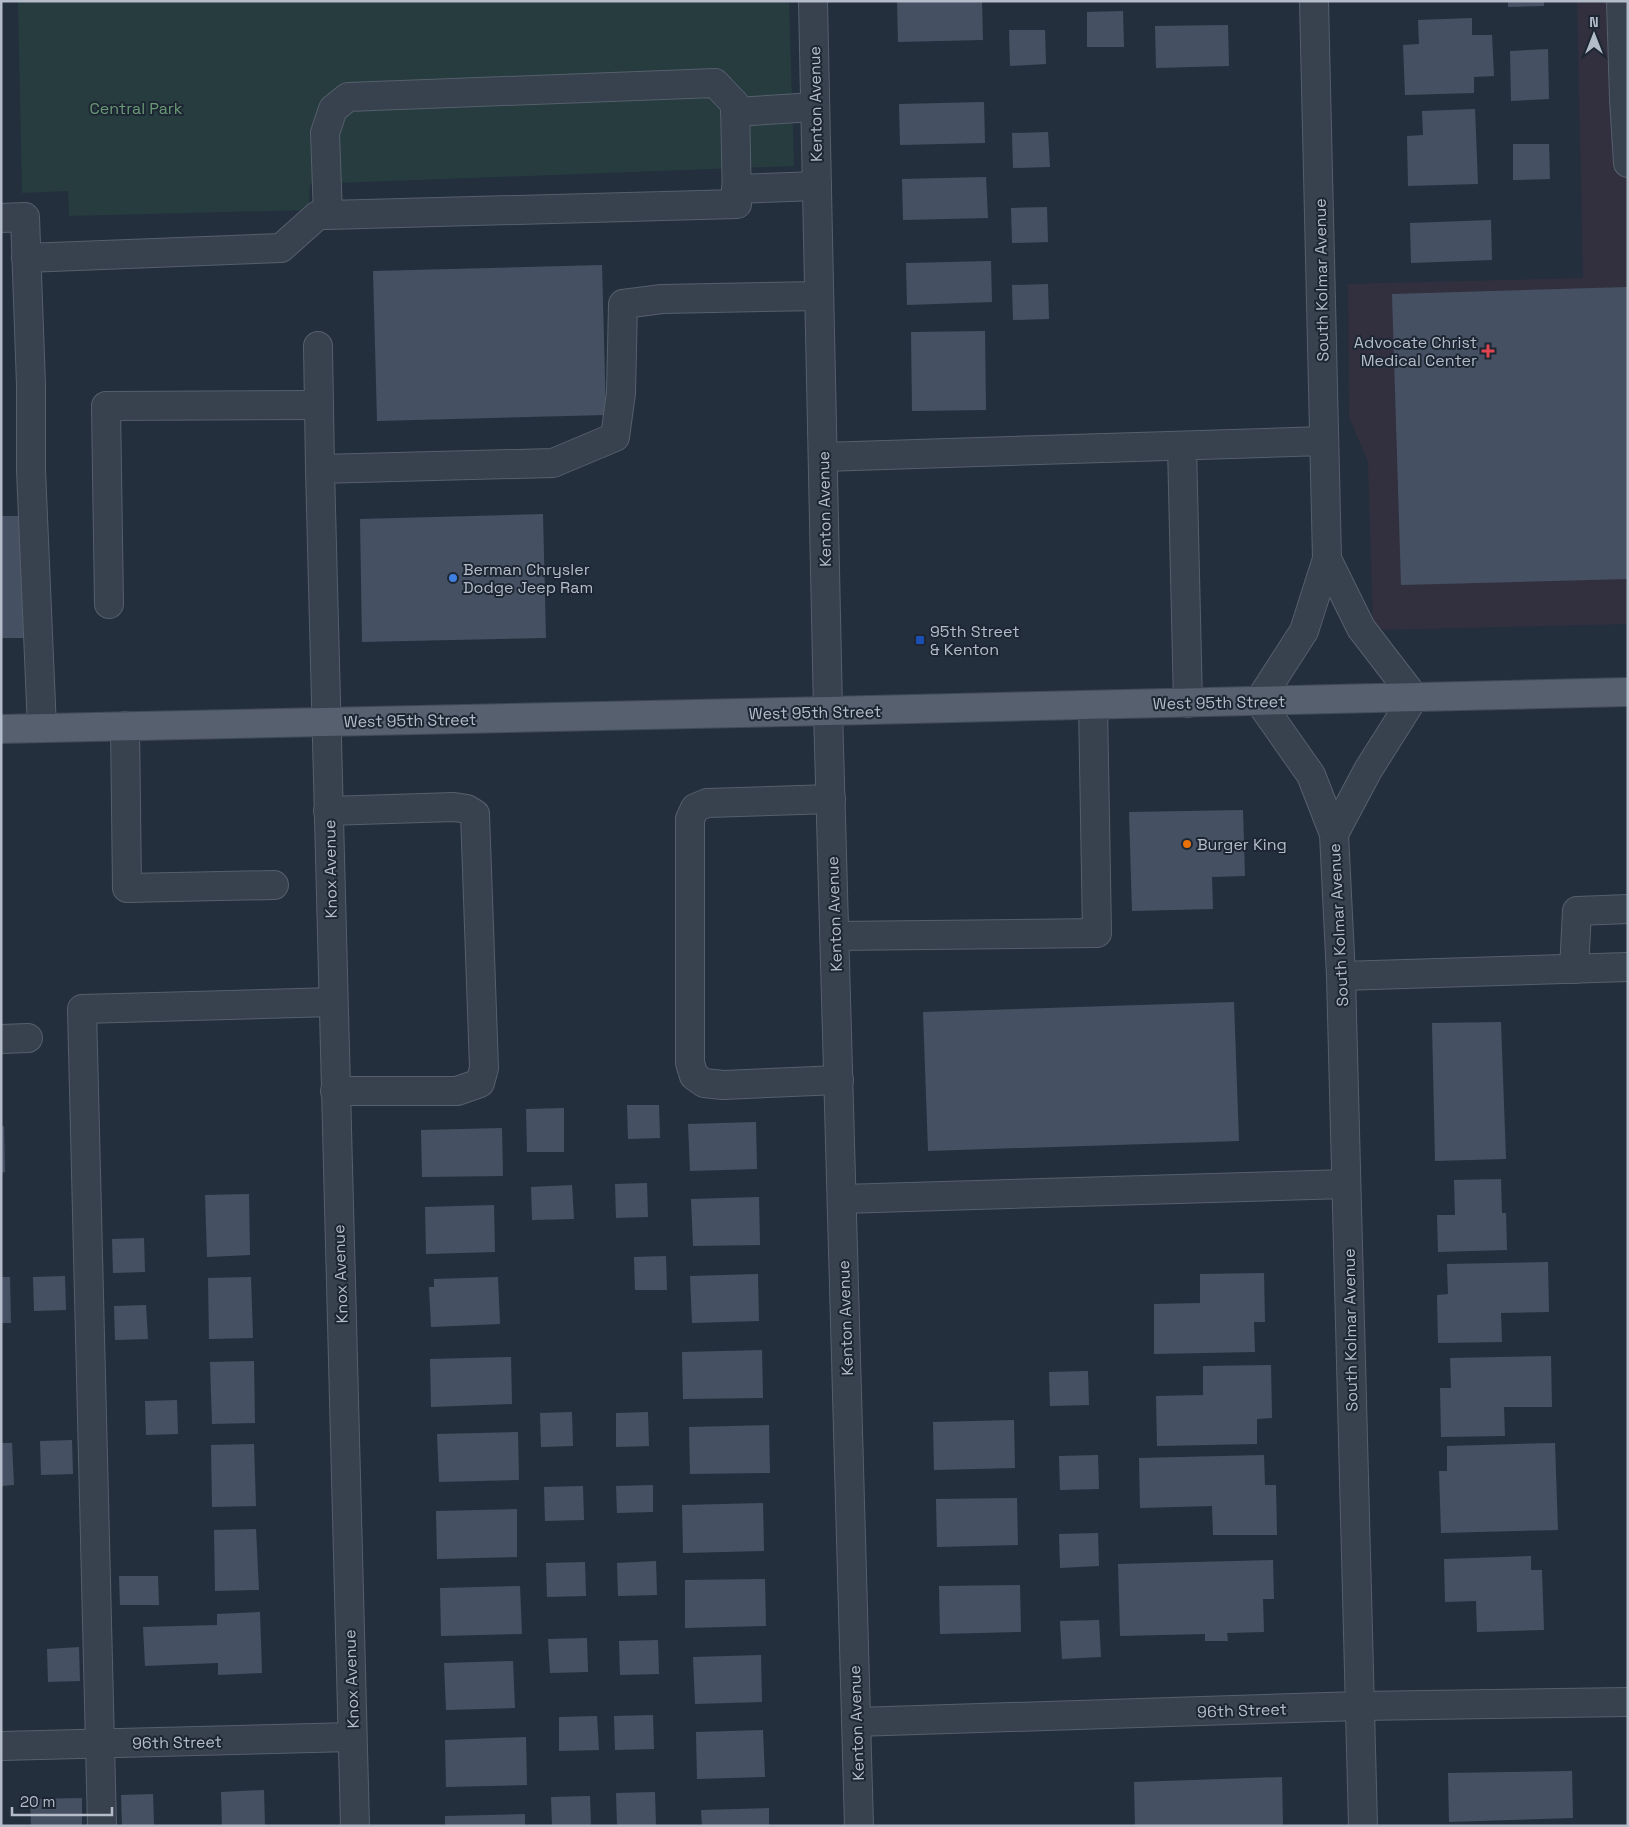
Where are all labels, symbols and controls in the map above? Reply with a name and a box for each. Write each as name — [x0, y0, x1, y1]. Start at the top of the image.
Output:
north arrow — [1569, 10, 1619, 60]
text: N — [1589, 13, 1599, 31]
street label: Kenton Avenue — [804, 46, 827, 162]
park label: Central Park — [90, 98, 183, 119]
street label: South Kolmar Avenue — [1310, 198, 1333, 362]
place label: Advocate Christ Medical Center — [1354, 332, 1477, 371]
marker: Advocate Christ Medical Center — [1481, 344, 1495, 358]
street label: Kenton Avenue — [813, 451, 836, 567]
place label: Berman Chrysler Dodge Jeep Ram — [463, 559, 593, 598]
marker: Berman Chrysler Dodge Jeep Ram — [447, 572, 459, 584]
place label: 95th Street & Kenton — [930, 621, 1020, 660]
marker: 95th Street & Kenton — [914, 634, 926, 646]
street label: West 95th Street — [1153, 691, 1285, 714]
street label: West 95th Street — [749, 701, 881, 724]
street label: West 95th Street — [344, 709, 476, 732]
street label: Knox Avenue — [319, 819, 342, 919]
place label: Burger King — [1197, 834, 1287, 855]
marker: Burger King — [1181, 838, 1193, 850]
street label: South Kolmar Avenue — [1324, 843, 1353, 1007]
street label: Kenton Avenue — [822, 856, 847, 972]
street label: Knox Avenue — [328, 1224, 353, 1324]
street label: South Kolmar Avenue — [1339, 1248, 1362, 1412]
street label: Kenton Avenue — [833, 1260, 858, 1376]
street label: Knox Avenue — [339, 1629, 364, 1729]
street label: Kenton Avenue — [844, 1665, 869, 1781]
street label: 96th Street — [1197, 1698, 1287, 1723]
street label: 96th Street — [132, 1731, 222, 1754]
scale bar — [12, 1784, 112, 1816]
text: 20 m — [20, 1792, 55, 1811]

